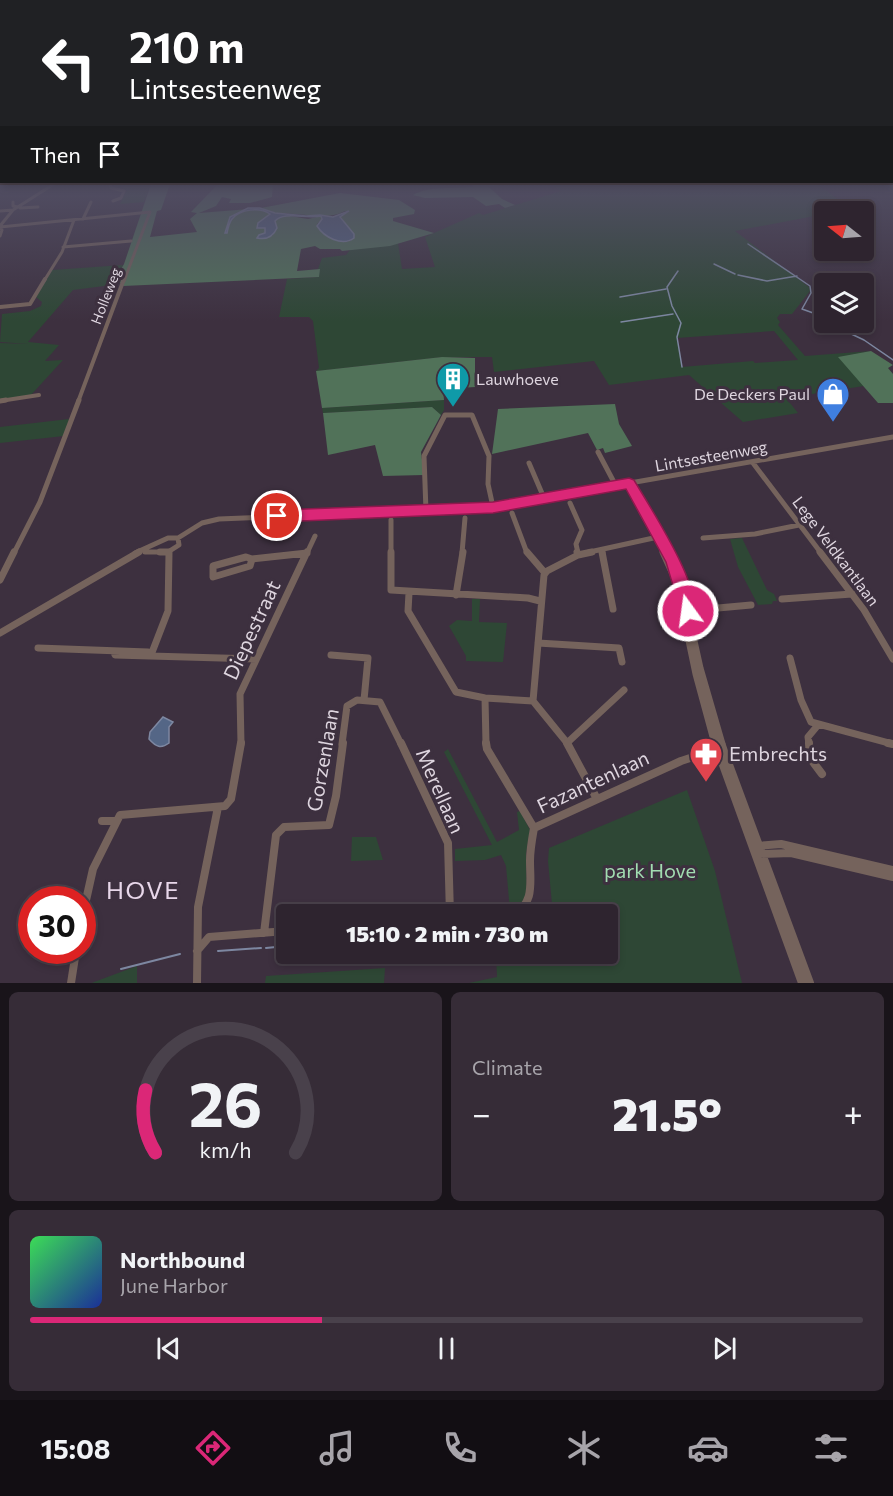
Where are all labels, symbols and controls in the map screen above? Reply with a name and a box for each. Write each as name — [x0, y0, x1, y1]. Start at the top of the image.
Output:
text: 210 m — [129, 20, 244, 72]
icon: left — [30, 24, 108, 102]
text: Lintsesteenweg — [129, 72, 321, 105]
icon: arrive — [93, 138, 126, 171]
text: Then — [30, 141, 81, 168]
north arrow — [814, 201, 874, 261]
map controls — [814, 201, 874, 333]
street label: Holleweg — [87, 265, 124, 326]
button: layers — [814, 273, 874, 333]
building icon: Lauwhoeve — [435, 361, 471, 408]
place label: Lauwhoeve — [476, 369, 559, 388]
shop icon: De Deckers Paul — [815, 376, 851, 423]
place label: De Deckers Paul — [694, 384, 810, 403]
street label: Lintsesteenweg — [653, 436, 769, 475]
pin — [251, 490, 302, 541]
street label: Lege Veldkantlaan — [789, 492, 884, 609]
icon: arrive — [260, 499, 293, 532]
street label: Diepestraat — [218, 576, 285, 683]
position arrow — [656, 579, 720, 643]
street label: Gorzenlaan — [301, 707, 343, 813]
pharmacy icon: Embrechts — [688, 736, 724, 783]
place label: Embrechts — [729, 741, 827, 765]
street label: Merellaan — [412, 744, 470, 837]
street label: Fazantenlaan — [533, 745, 652, 818]
park label: park Hove — [604, 858, 696, 882]
district label: HOVE — [106, 875, 180, 904]
speed limit sign: 30 — [18, 886, 96, 964]
text: 15:10 · 2 min · 730 m — [346, 920, 548, 947]
text: Climate — [472, 1055, 542, 1079]
text: 26 — [189, 1064, 262, 1140]
text: 21.5° — [612, 1085, 722, 1140]
text: − — [472, 1092, 491, 1133]
text: + — [844, 1092, 863, 1133]
text: km/h — [199, 1137, 252, 1163]
text: Northbound — [120, 1246, 245, 1273]
text: June Harbor — [120, 1273, 228, 1297]
icon: previous — [152, 1332, 185, 1365]
icon: pause — [430, 1332, 463, 1365]
icon: next — [708, 1332, 741, 1365]
icon: directions — [192, 1427, 234, 1469]
icon: music — [316, 1427, 358, 1469]
icon: phone — [439, 1427, 481, 1469]
icon: climate — [563, 1427, 605, 1469]
icon: car — [687, 1427, 729, 1469]
icon: filters — [810, 1427, 852, 1469]
text: 15:08 — [41, 1432, 111, 1465]

